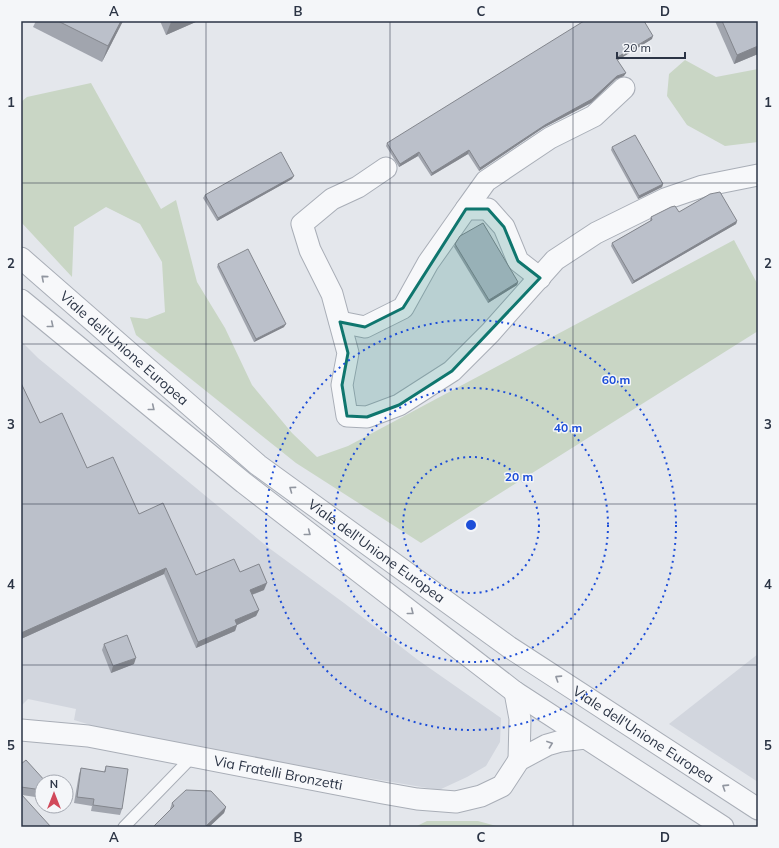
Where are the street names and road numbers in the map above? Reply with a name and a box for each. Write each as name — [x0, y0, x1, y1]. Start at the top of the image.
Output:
street label: Viale dell'Unione Europea — [56, 287, 192, 409]
street label: Viale dell'Unione Europea — [304, 495, 449, 607]
street label: Viale dell'Unione Europea — [569, 682, 717, 787]
street label: Via Fratelli Bronzetti — [212, 751, 344, 794]

